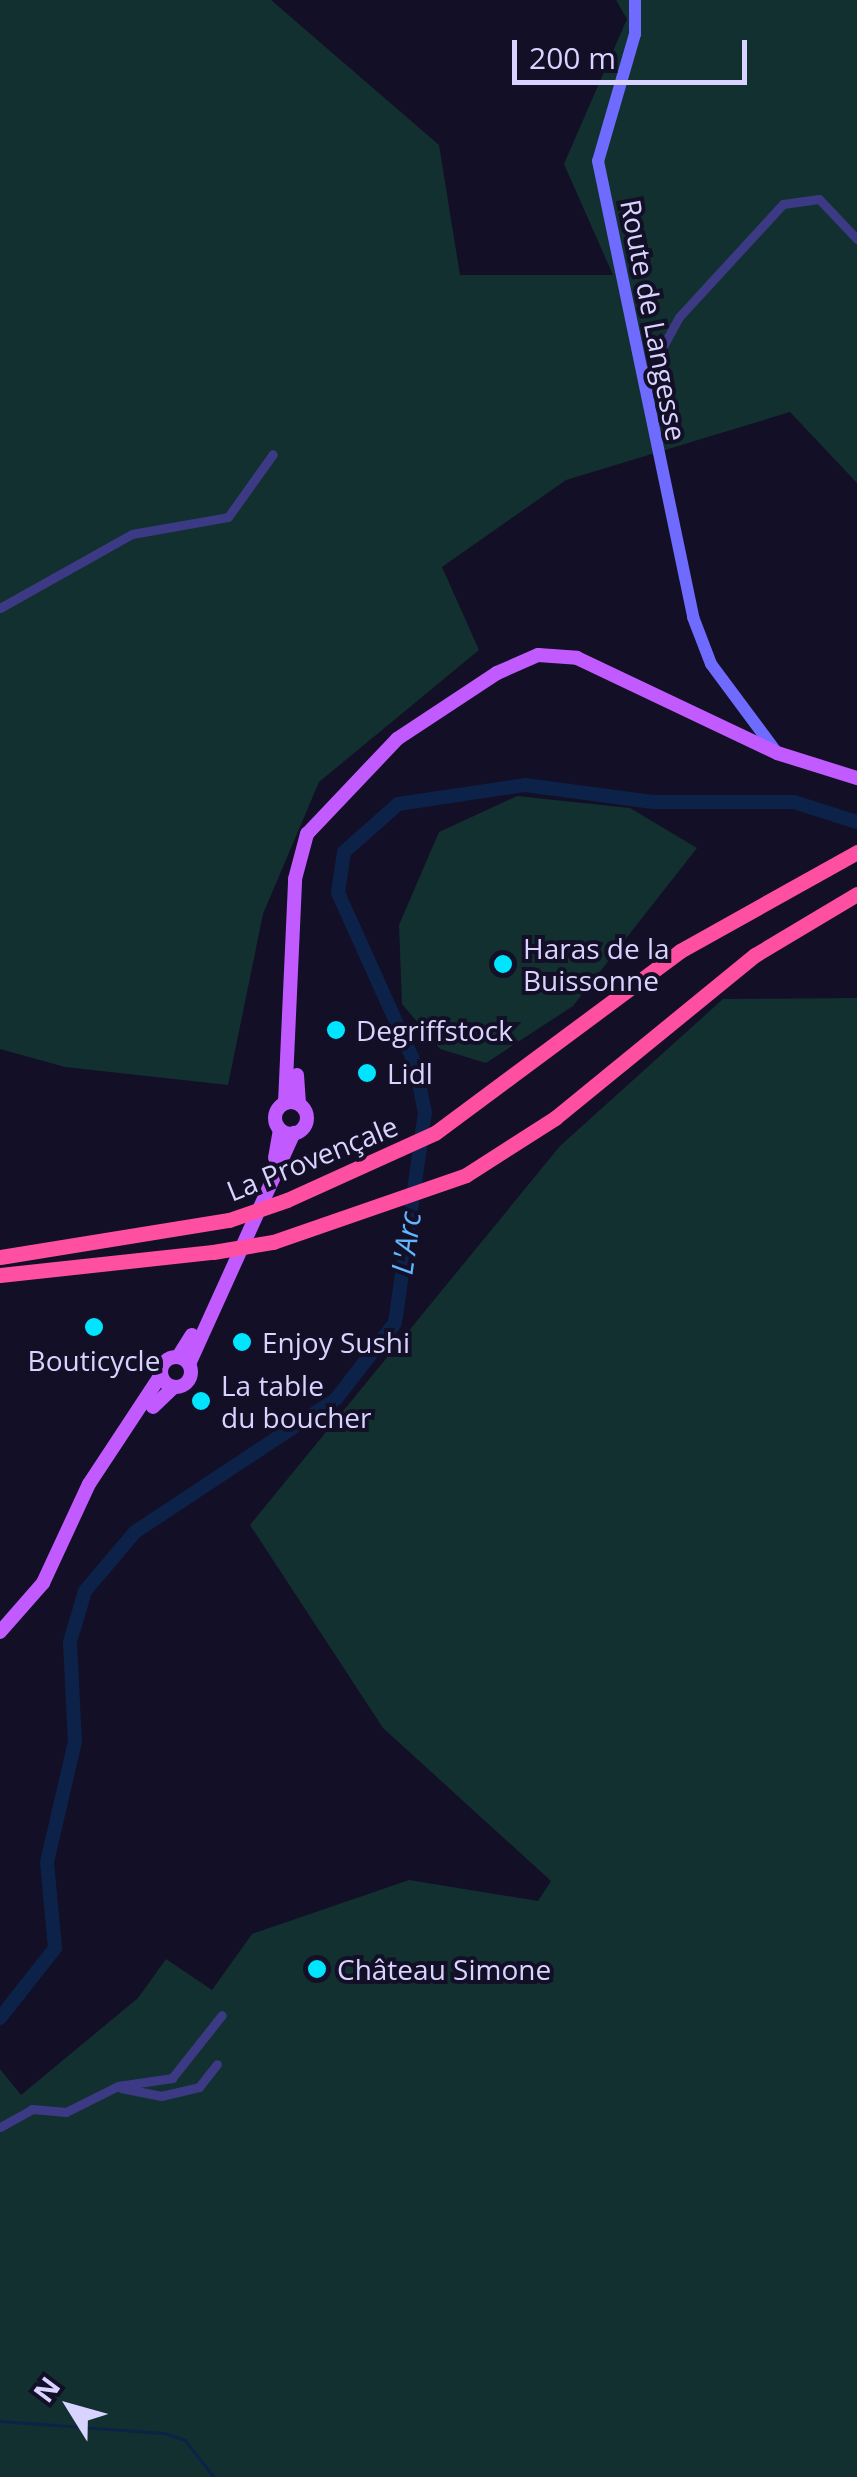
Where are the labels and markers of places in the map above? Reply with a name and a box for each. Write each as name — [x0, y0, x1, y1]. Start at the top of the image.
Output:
place label: Haras de la Buissonne — [523, 931, 670, 997]
marker: Haras de la Buissonne — [492, 953, 514, 975]
place label: Degriffstock — [356, 1013, 513, 1047]
marker: Degriffstock — [325, 1019, 347, 1041]
place label: Lidl — [387, 1056, 433, 1090]
marker: Lidl — [356, 1062, 378, 1084]
marker: Bouticycle — [83, 1316, 105, 1338]
place label: Enjoy Sushi — [262, 1325, 410, 1359]
marker: Enjoy Sushi — [231, 1331, 253, 1353]
place label: Bouticycle — [28, 1343, 160, 1377]
place label: La table du boucher — [221, 1368, 371, 1434]
marker: La table du boucher — [190, 1390, 212, 1412]
place label: Château Simone — [337, 1952, 551, 1986]
marker: Château Simone — [306, 1958, 328, 1980]

